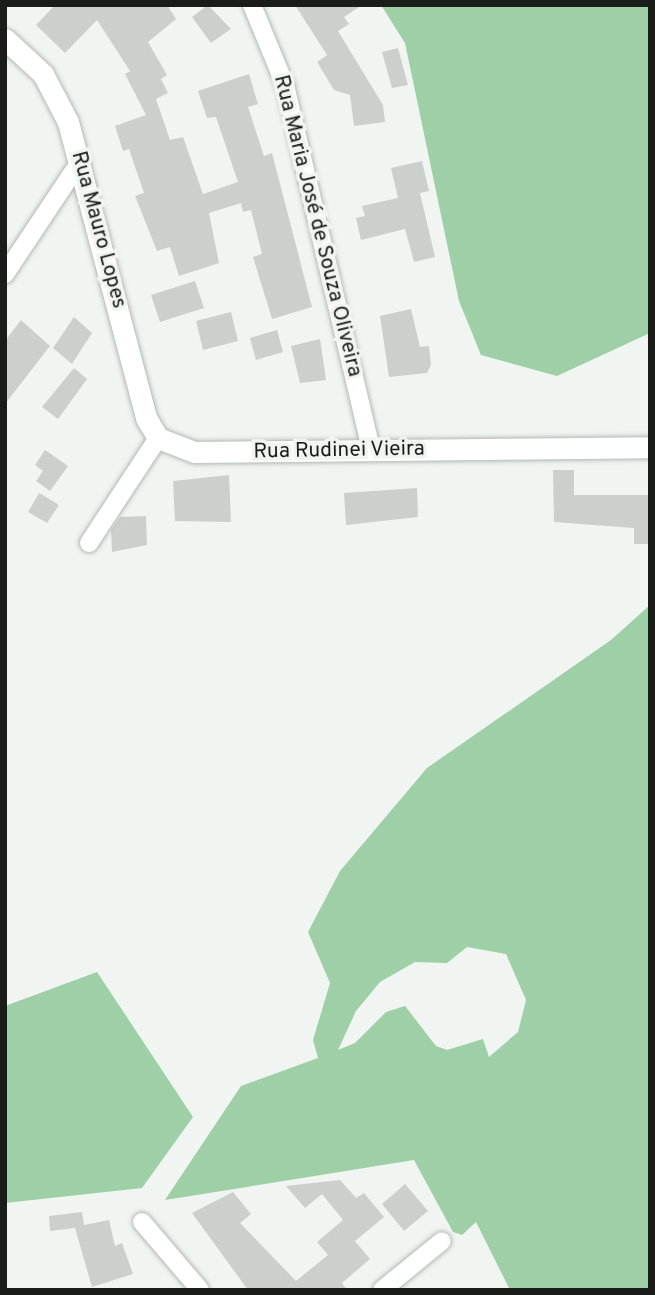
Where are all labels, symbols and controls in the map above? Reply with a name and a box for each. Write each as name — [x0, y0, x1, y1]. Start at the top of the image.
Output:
street label: Rua Maria José de Souza Oliveira — [267, 73, 367, 379]
street label: Rua Mauro Lopes — [65, 149, 131, 311]
street label: Rua Rudinei Vieira — [253, 437, 425, 465]

